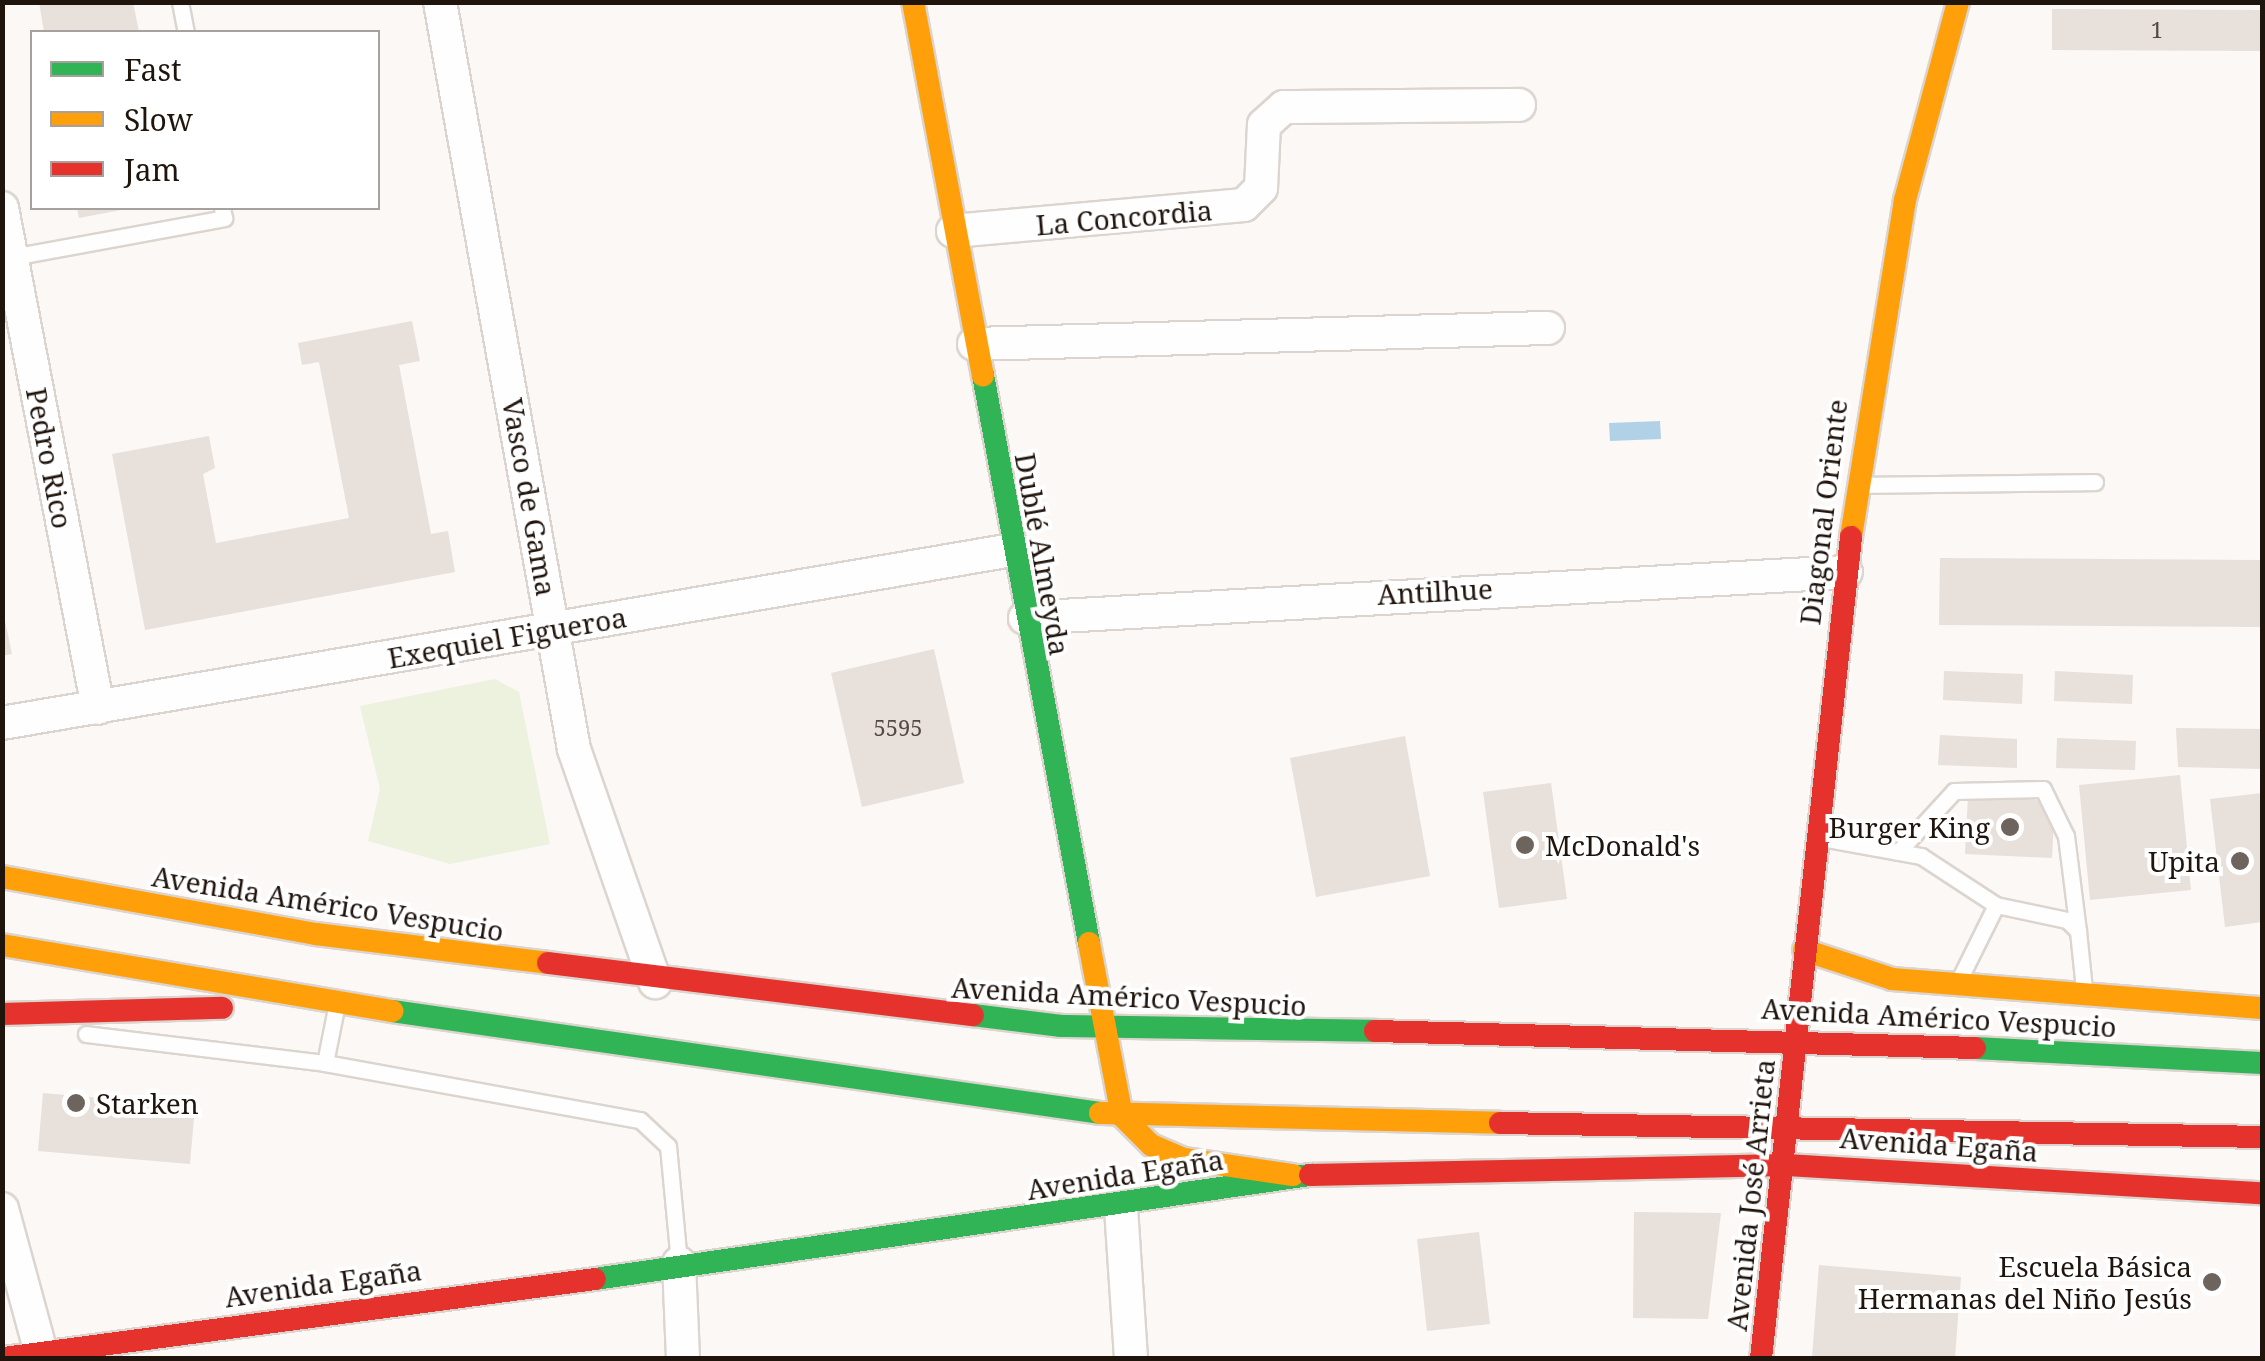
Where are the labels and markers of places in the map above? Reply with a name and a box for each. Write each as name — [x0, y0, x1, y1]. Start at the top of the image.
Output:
place label: Burger King — [1829, 810, 1990, 844]
marker: Burger King — [1999, 816, 2021, 838]
place label: McDonald's — [1545, 828, 1700, 862]
marker: McDonald's — [1514, 834, 1536, 856]
place label: Upita — [2148, 844, 2220, 878]
marker: Upita — [2229, 850, 2251, 872]
place label: Starken — [96, 1086, 199, 1120]
marker: Starken — [65, 1092, 87, 1114]
place label: Escuela Básica Hermanas del Niño Jesús — [1858, 1249, 2192, 1315]
marker: Escuela Básica Hermanas del Niño Jesús — [2201, 1271, 2223, 1293]

